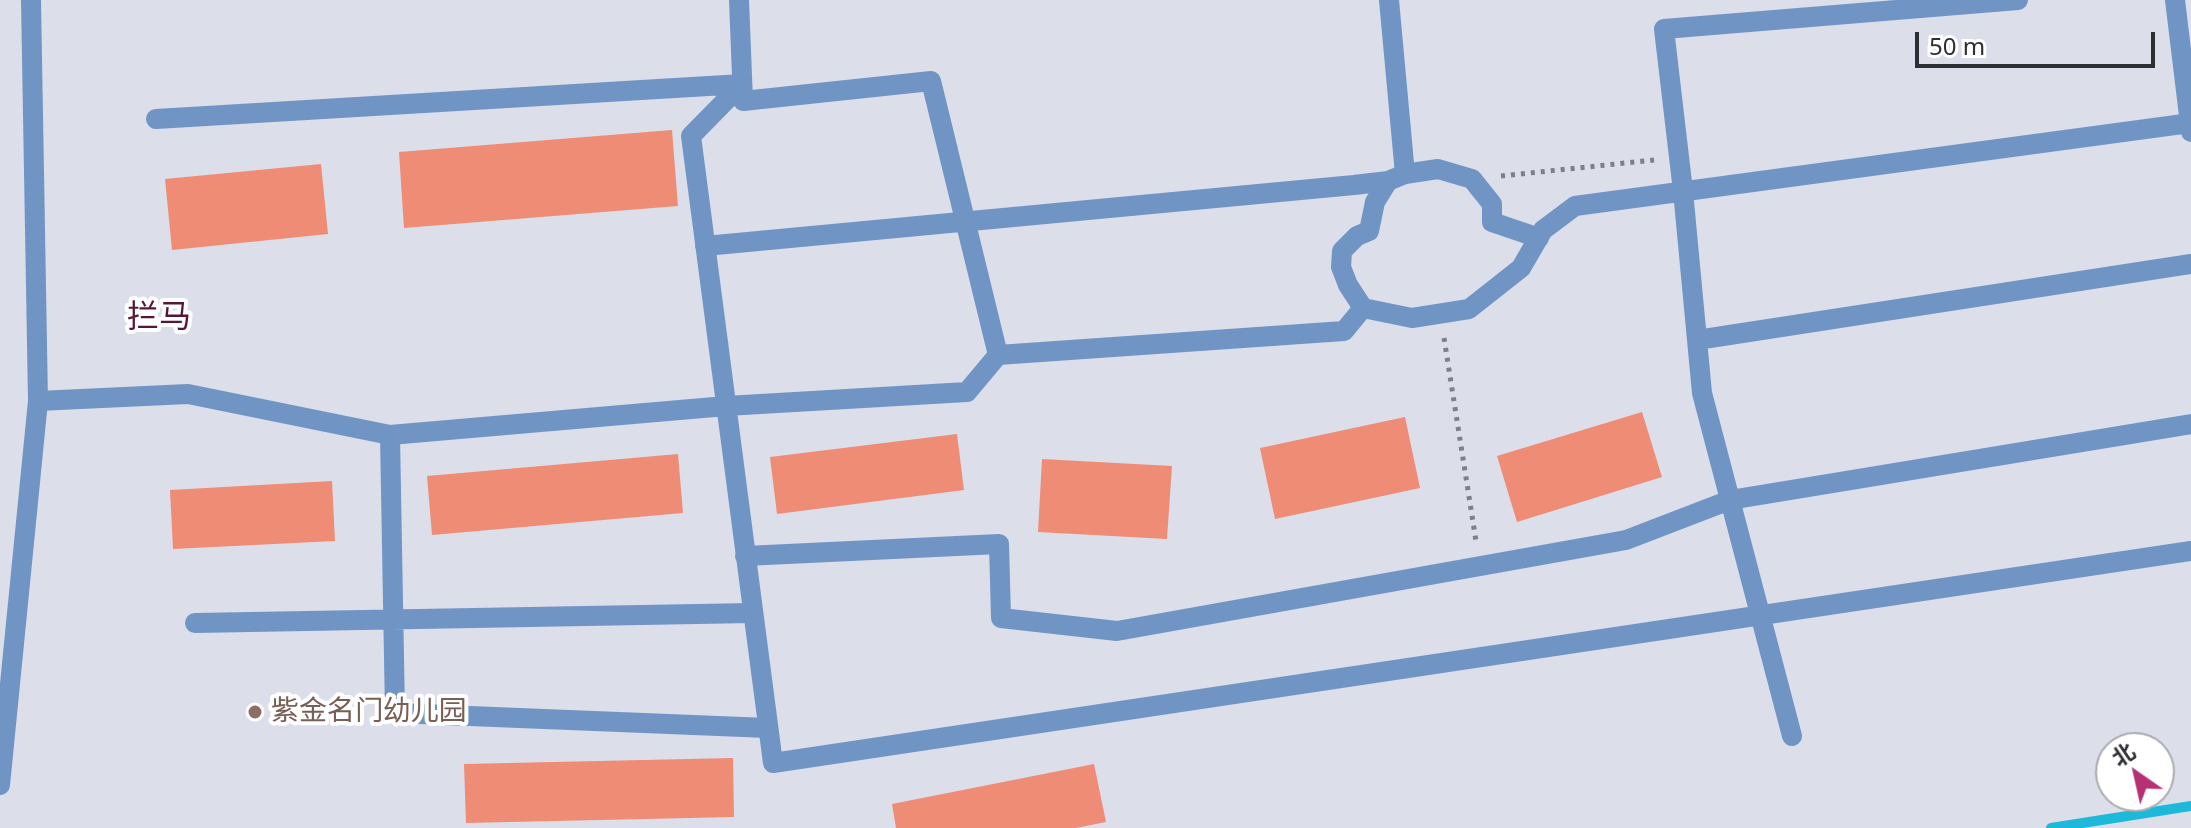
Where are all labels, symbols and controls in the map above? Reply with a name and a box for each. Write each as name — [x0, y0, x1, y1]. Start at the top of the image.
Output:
scale bar — [1919, 16, 2159, 66]
text: 50 m — [1929, 29, 1985, 62]
district label: 拦马 — [127, 299, 191, 337]
place label: 紫金名门幼儿园 — [271, 695, 467, 729]
marker: 紫金名门幼儿园 — [246, 703, 264, 721]
north arrow — [2095, 732, 2175, 812]
text: 北 — [2105, 735, 2140, 772]

